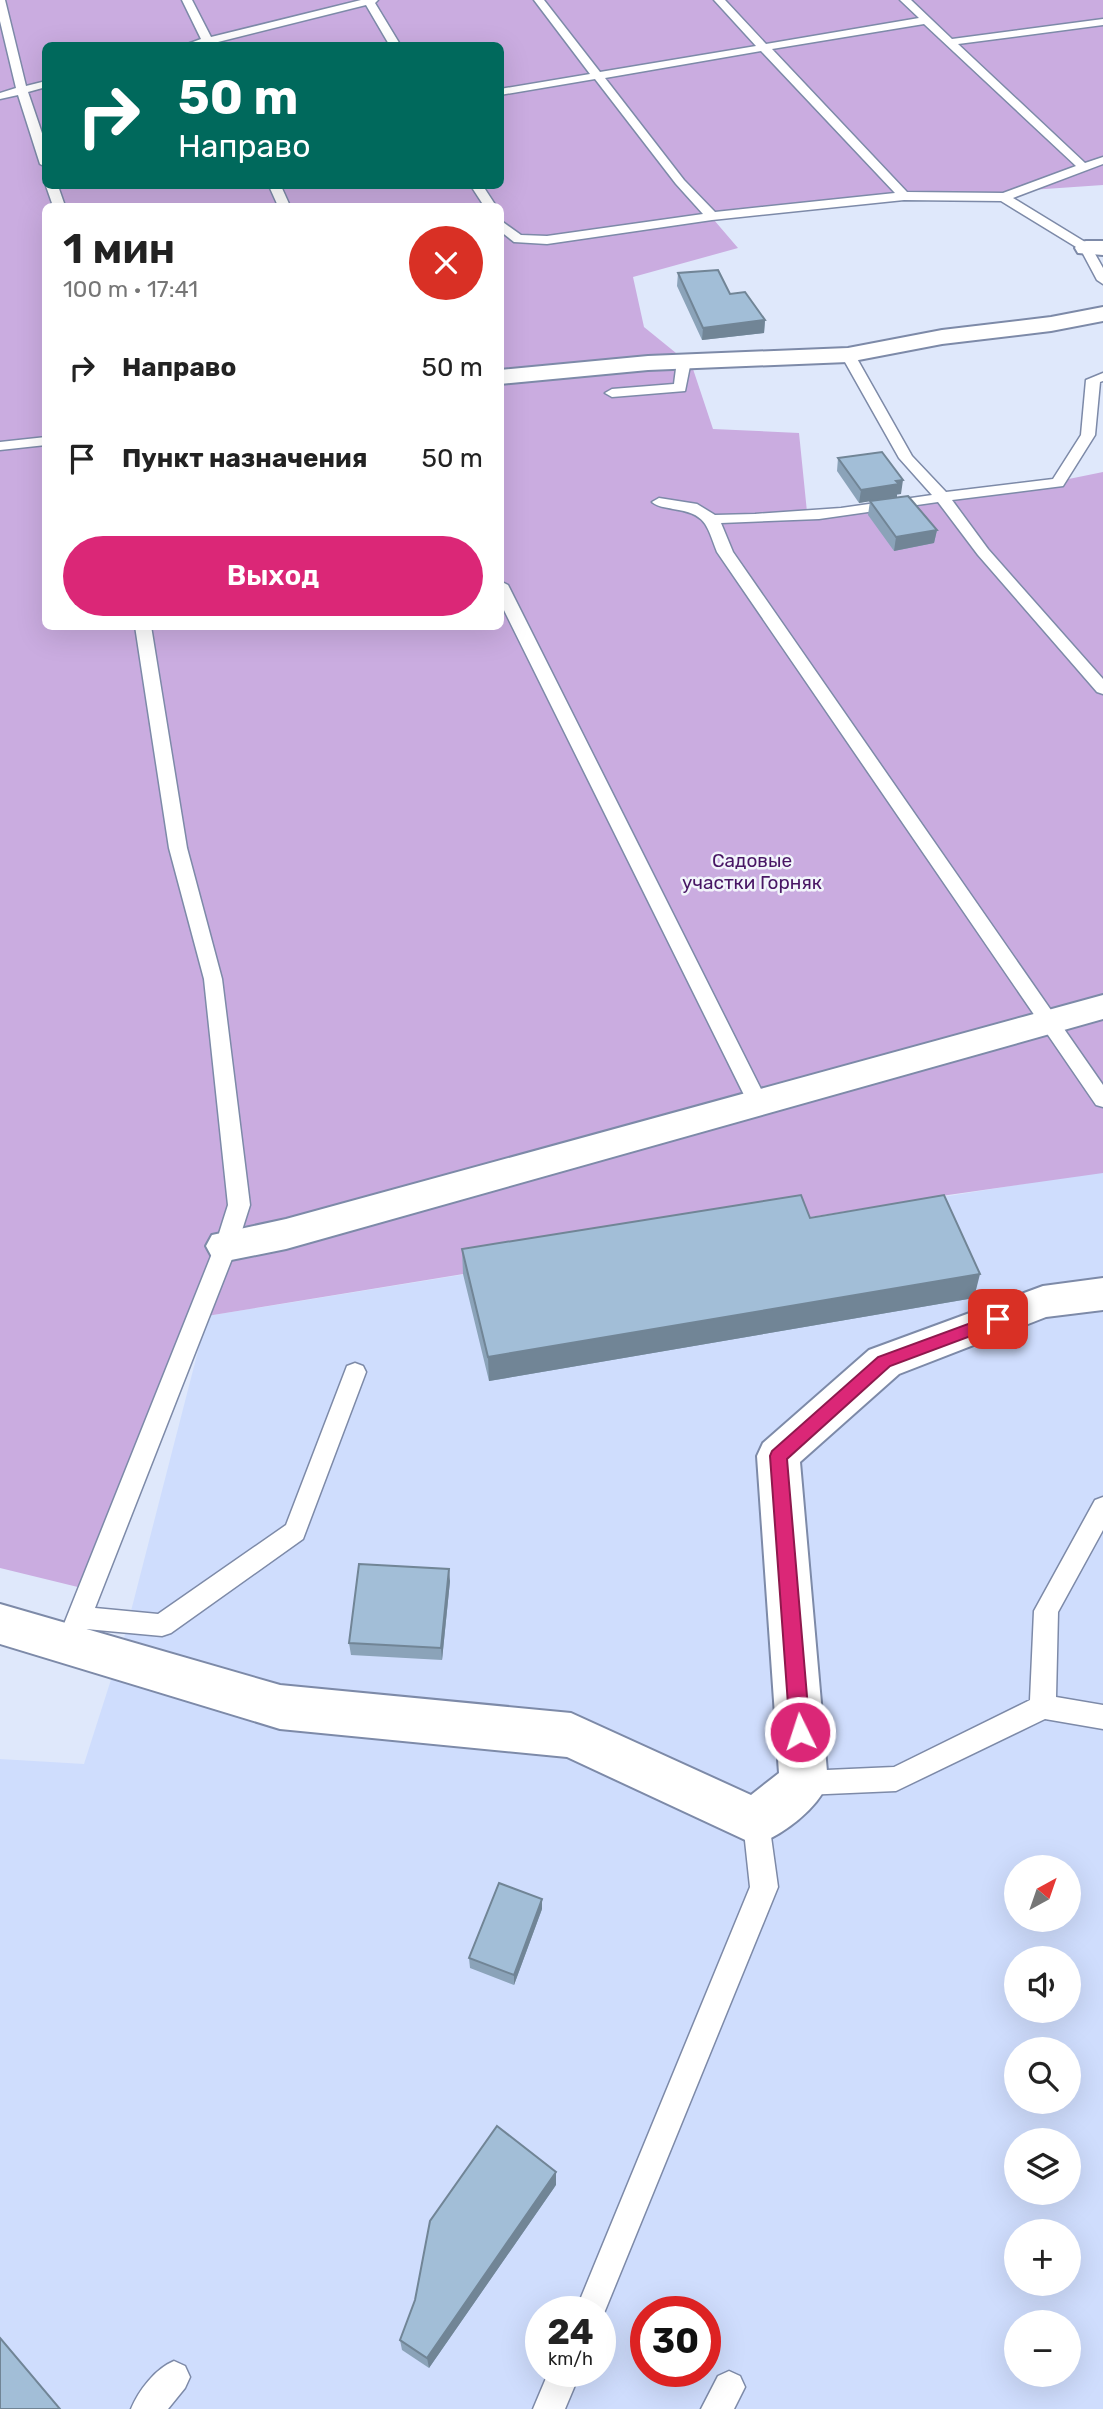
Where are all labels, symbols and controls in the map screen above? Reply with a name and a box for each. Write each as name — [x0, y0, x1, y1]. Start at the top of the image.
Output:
text: 50 m — [178, 68, 298, 126]
icon: right — [63, 70, 154, 161]
text: Направо — [178, 127, 311, 165]
text: 1 мин — [63, 224, 175, 274]
button: close — [409, 226, 483, 300]
text: 100 m · 17:41 — [63, 275, 198, 303]
icon: right — [63, 349, 101, 387]
text: Направо — [122, 352, 236, 383]
text: 50 m — [422, 352, 483, 383]
icon: arrive — [63, 440, 101, 478]
text: Пункт назначения — [122, 443, 367, 474]
text: 50 m — [422, 443, 483, 474]
button: Выход — [63, 536, 483, 616]
park label: Садовые участки Горняк — [682, 849, 822, 894]
pin — [968, 1289, 1028, 1349]
icon: arrive — [979, 1300, 1017, 1338]
position arrow — [763, 1695, 837, 1769]
north arrow — [1004, 1855, 1082, 1932]
map controls — [1004, 1855, 1081, 2387]
button: sound — [1004, 1946, 1081, 2023]
button: search — [1004, 2037, 1081, 2114]
button: layers — [1004, 2128, 1081, 2205]
button: + — [1004, 2219, 1081, 2296]
speed limit sign: 30 — [630, 2296, 721, 2387]
button: − — [1004, 2310, 1081, 2387]
text: 24 — [547, 2311, 594, 2353]
text: km/h — [548, 2348, 593, 2370]

